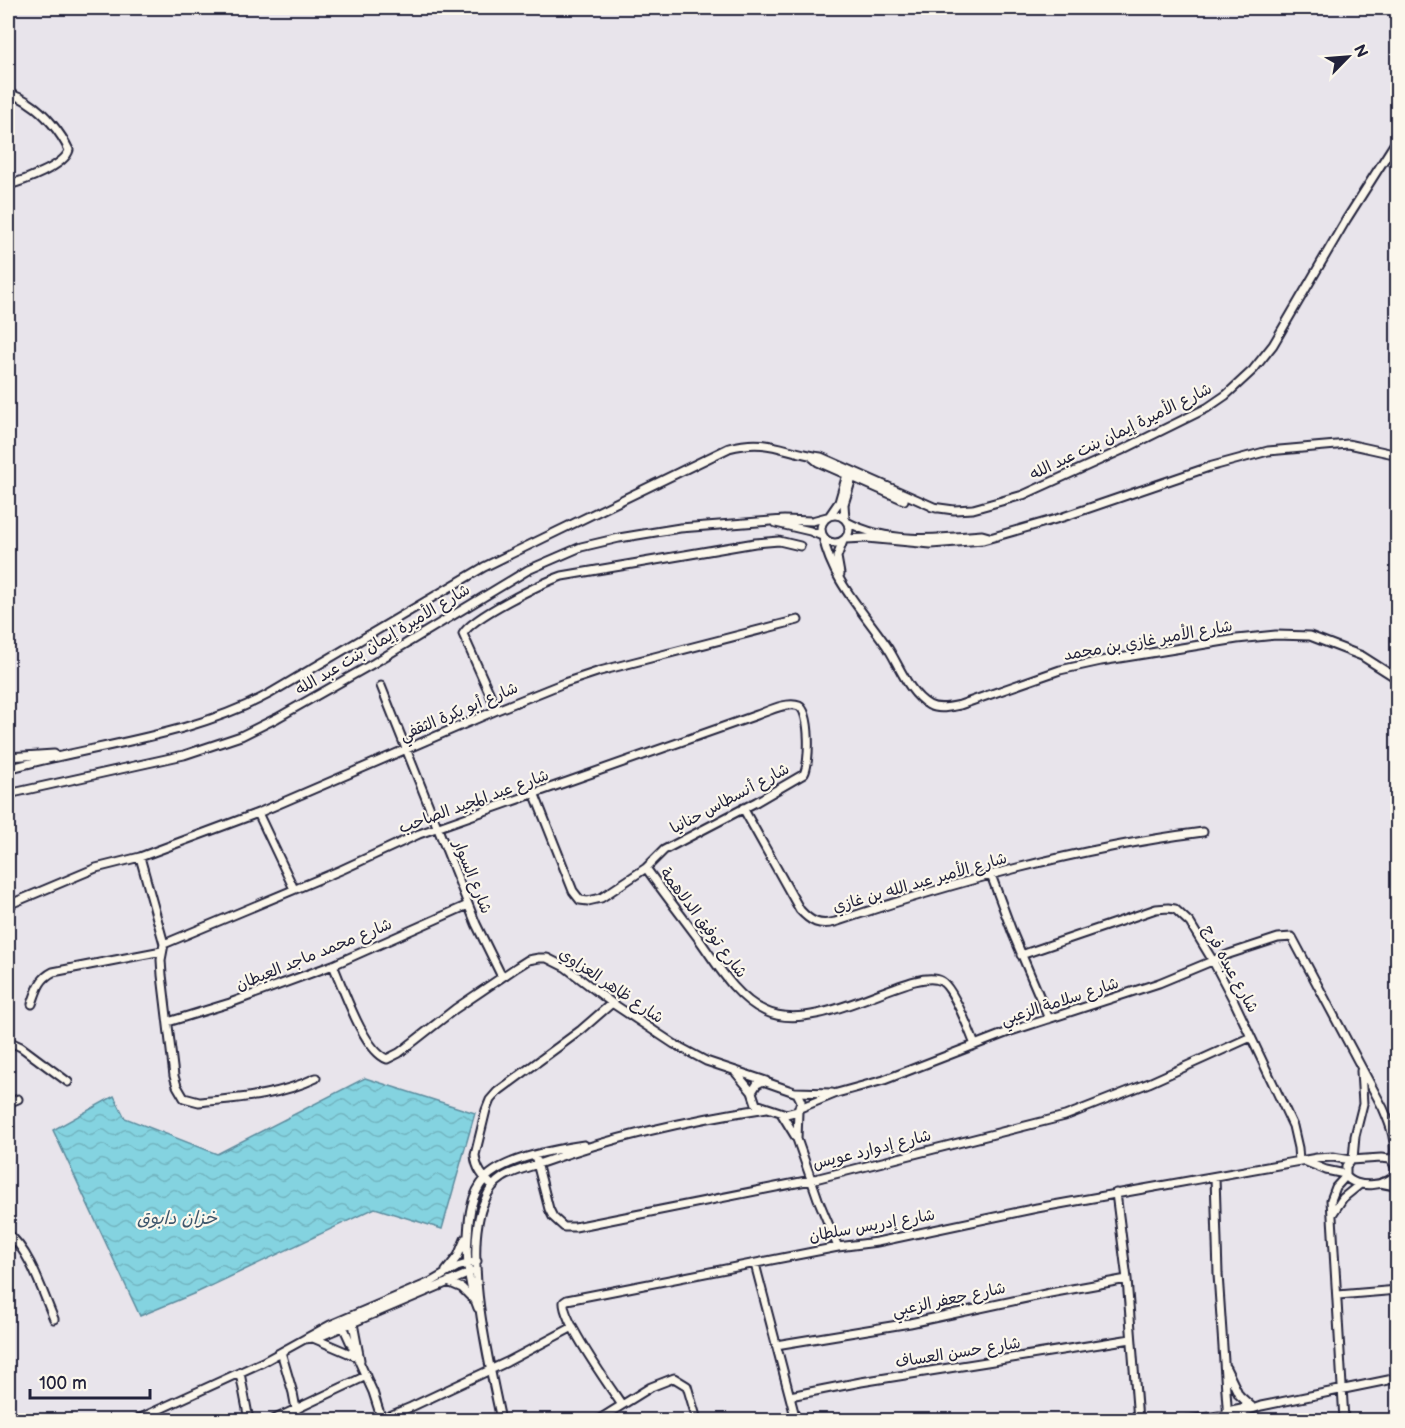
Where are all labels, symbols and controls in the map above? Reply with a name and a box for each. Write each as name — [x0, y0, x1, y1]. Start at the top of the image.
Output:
north arrow — [1318, 27, 1378, 87]
text: N — [1349, 42, 1371, 61]
street label: شارع الأميرة إيمان بنت عبد الله — [1026, 378, 1216, 485]
street label: شارع الأميرة إيمان بنت عبد الله — [291, 579, 474, 701]
street label: شارع الأمير غازي بن محمد — [1062, 615, 1234, 666]
street label: شارع أبو بكرة الثقفي — [397, 678, 523, 749]
street label: شارع أنسطاس حنانيا — [667, 760, 793, 839]
street label: شارع عبد المجيد الصاحب — [396, 766, 552, 839]
street label: شارع السوار — [447, 836, 495, 917]
street label: شارع الأمير عبد الله بن غازي — [830, 847, 1010, 918]
street label: شارع توفيق الدلاهمة — [655, 864, 751, 982]
street label: شارع محمد ماجد العيطان — [233, 915, 395, 996]
street label: شارع عبده فرج — [1197, 922, 1262, 1017]
street label: شارع ظاهر العزاوي — [555, 944, 667, 1029]
street label: شارع سلامة الزعبي — [999, 974, 1123, 1034]
street label: شارع إدوارد عويس — [811, 1126, 933, 1175]
street label: شارع إدريس سلطان — [807, 1206, 937, 1247]
water label: خزان دابوق — [137, 1208, 218, 1229]
street label: شارع جعفر الزعبي — [891, 1279, 1008, 1325]
street label: شارع حسن العساف — [894, 1334, 1022, 1373]
scale bar — [30, 1362, 150, 1400]
text: 100 m — [39, 1373, 87, 1394]

